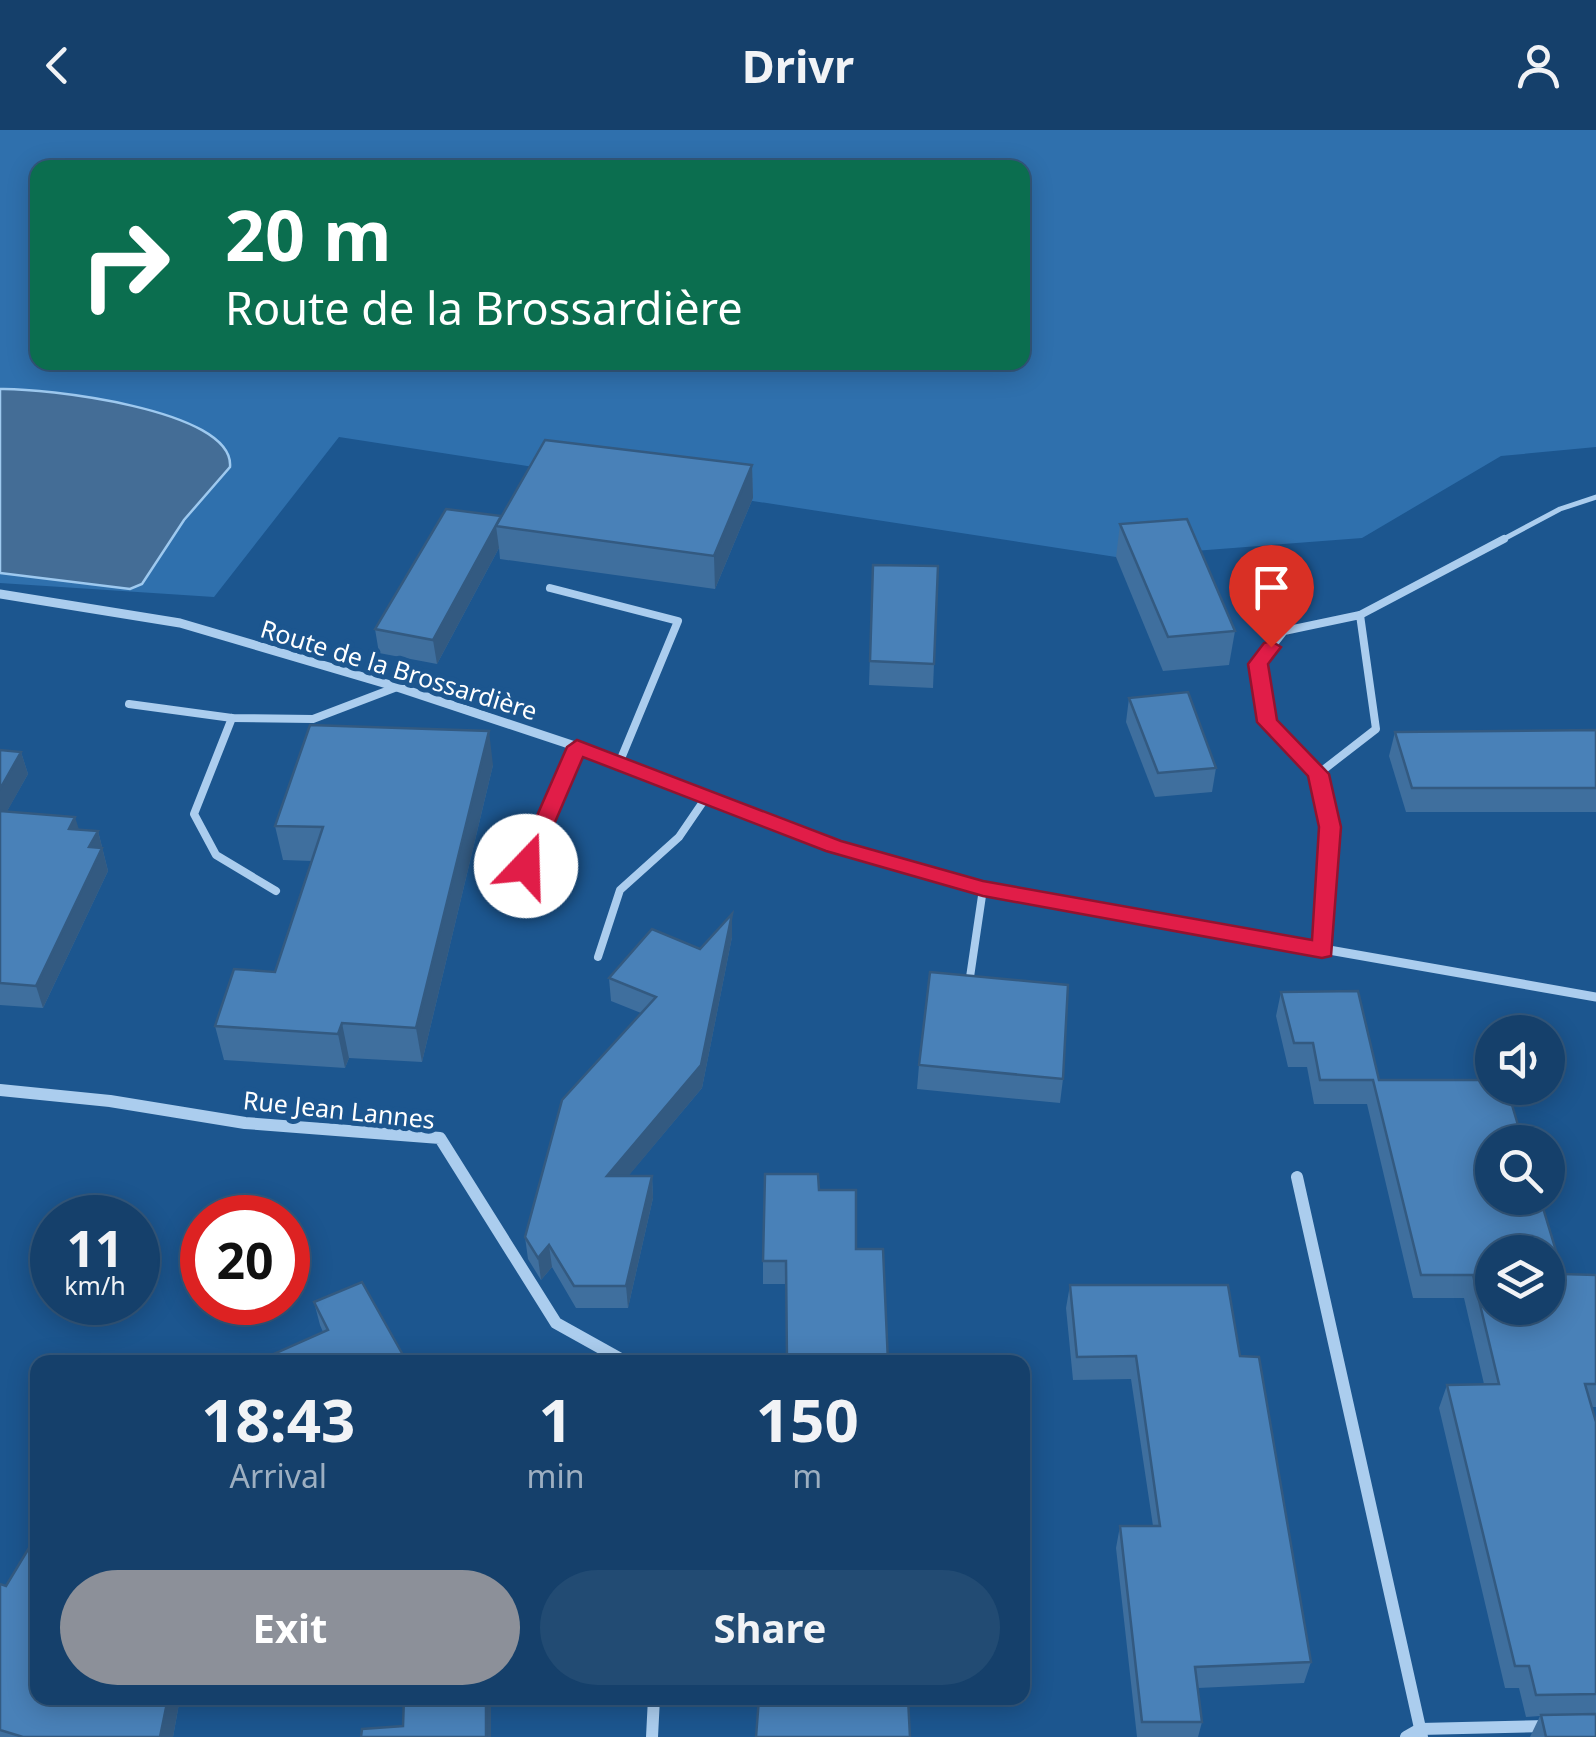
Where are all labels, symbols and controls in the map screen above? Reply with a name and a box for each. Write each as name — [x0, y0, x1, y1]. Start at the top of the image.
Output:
text: Drivr — [742, 35, 854, 96]
icon: back — [30, 38, 85, 93]
icon: person — [1511, 38, 1566, 93]
text: 20 m — [225, 186, 392, 282]
icon: right — [60, 200, 190, 330]
text: Route de la Brossardière — [225, 277, 743, 338]
pin — [1229, 545, 1314, 648]
icon: arrive — [1244, 560, 1299, 615]
street label: Route de la Brossardière — [257, 611, 542, 727]
position arrow — [474, 814, 578, 918]
map controls — [1475, 1015, 1565, 1325]
button: sound — [1475, 1015, 1565, 1105]
street label: Rue Jean Lannes — [242, 1082, 437, 1136]
button: search — [1475, 1125, 1565, 1215]
speed limit sign: 20 — [180, 1195, 310, 1325]
text: 11 — [66, 1214, 124, 1282]
button: layers — [1475, 1235, 1565, 1325]
text: km/h — [64, 1268, 126, 1302]
text: 18:43 — [201, 1378, 355, 1460]
text: 1 — [538, 1378, 573, 1460]
text: 150 — [756, 1378, 859, 1460]
text: Arrival — [230, 1454, 327, 1497]
text: min — [527, 1454, 585, 1497]
text: m — [792, 1454, 822, 1497]
button: Exit — [60, 1570, 520, 1685]
button: Share — [540, 1570, 1000, 1685]

